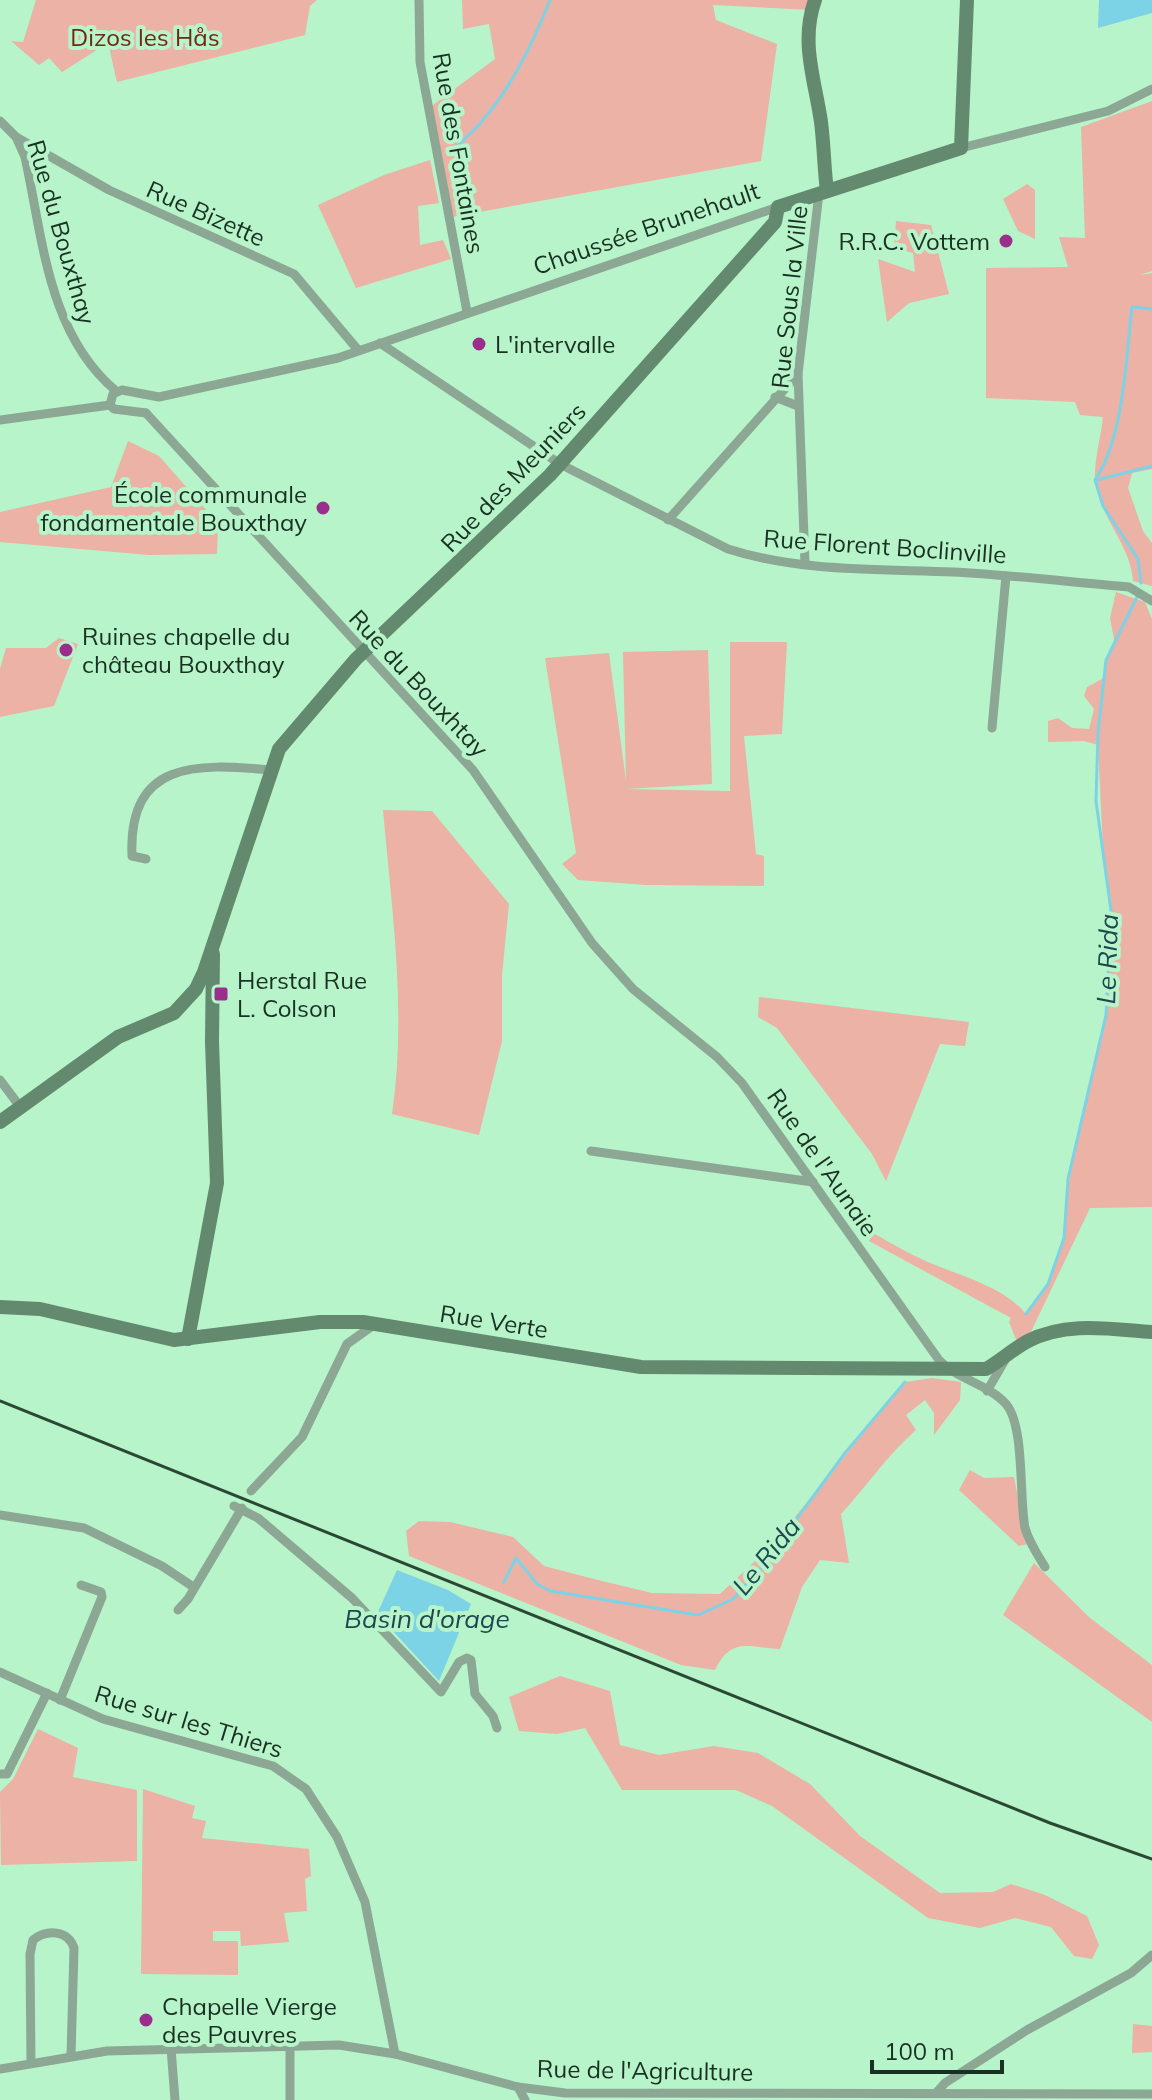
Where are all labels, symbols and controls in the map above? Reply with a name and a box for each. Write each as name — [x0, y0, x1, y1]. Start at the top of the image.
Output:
park label: Dizos les Hås — [70, 22, 220, 52]
street label: Rue des Fontaines — [427, 50, 491, 256]
street label: Rue du Bouxthay — [21, 136, 103, 328]
street label: Rue Bizette — [142, 174, 270, 252]
street label: Chaussée Brunehault — [529, 175, 763, 281]
street label: Rue Sous la Ville — [764, 204, 814, 390]
place label: R.R.C. Vottem — [839, 226, 990, 256]
marker: R.R.C. Vottem — [997, 232, 1015, 250]
place label: L'intervalle — [495, 329, 615, 359]
marker: L'intervalle — [470, 335, 488, 353]
street label: Rue des Meuniers — [434, 396, 592, 558]
place label: École communale fondamentale Bouxthay — [40, 479, 307, 537]
marker: École communale fondamentale Bouxthay — [314, 499, 332, 517]
street label: Rue Florent Boclinville — [763, 523, 1007, 569]
street label: Rue du Bouxhtay — [343, 603, 495, 763]
place label: Ruines chapelle du château Bouxthay — [82, 621, 290, 679]
marker: Ruines chapelle du château Bouxthay — [57, 641, 75, 659]
water label: Le Rida — [1089, 913, 1125, 1005]
place label: Herstal Rue L. Colson — [237, 965, 367, 1023]
marker: Herstal Rue L. Colson — [212, 985, 230, 1003]
street label: Rue de l'Aunaie — [761, 1082, 885, 1242]
street label: Rue Verte — [438, 1298, 550, 1344]
water label: Le Rida — [725, 1511, 807, 1601]
water label: Basin d'orage — [344, 1602, 510, 1635]
street label: Rue sur les Thiers — [91, 1678, 287, 1764]
place label: Chapelle Vierge des Pauvres — [162, 1991, 337, 2049]
marker: Chapelle Vierge des Pauvres — [137, 2011, 155, 2029]
scale bar — [872, 2024, 1002, 2074]
text: 100 m — [884, 2036, 955, 2066]
street label: Rue de l'Agriculture — [537, 2053, 753, 2087]

